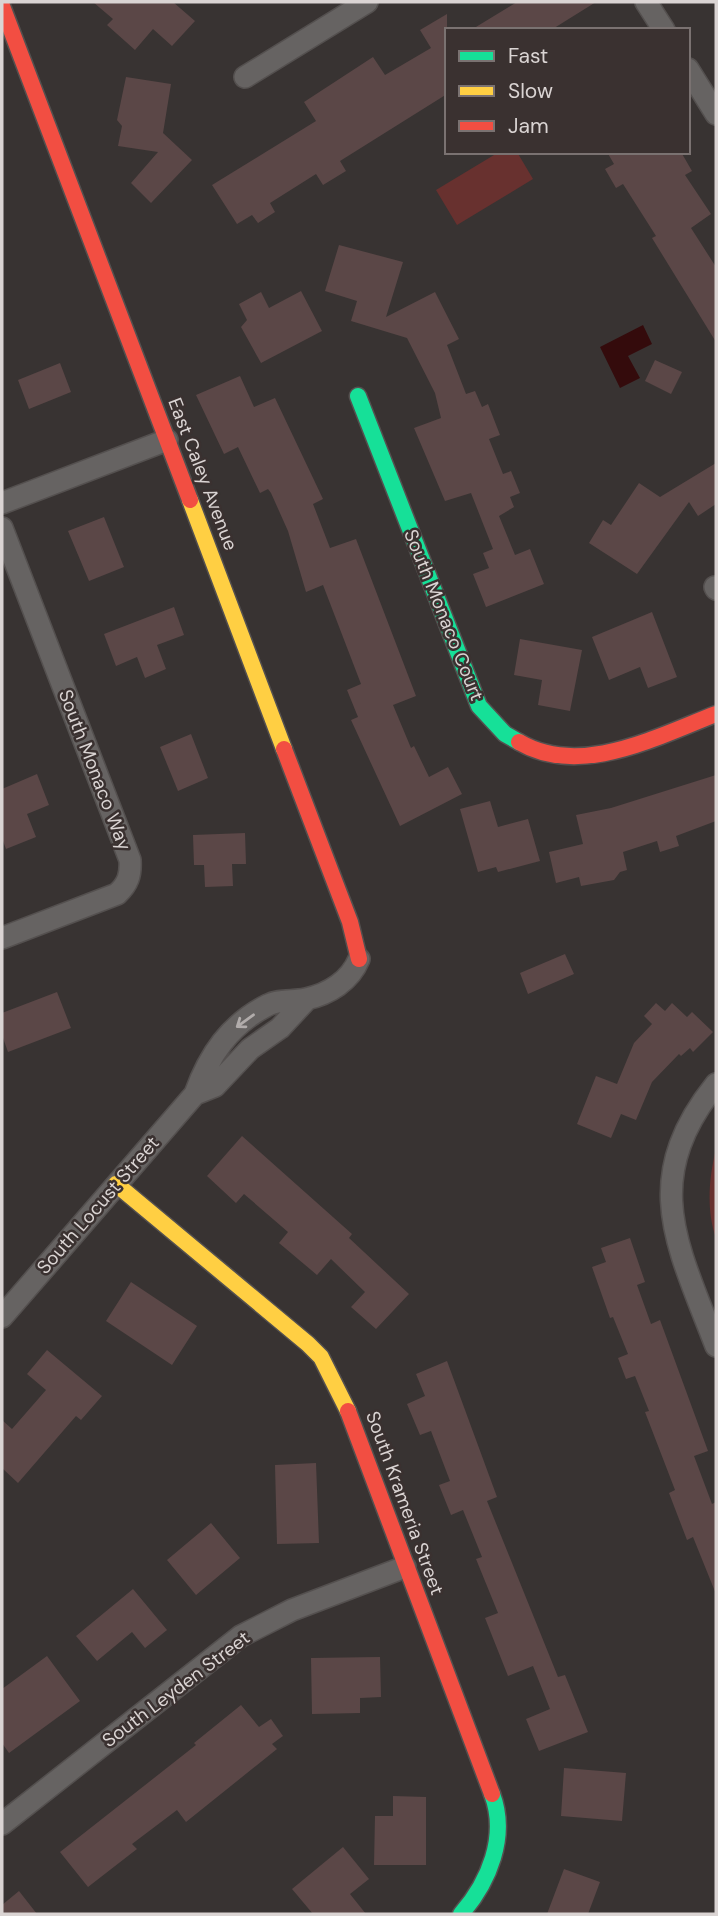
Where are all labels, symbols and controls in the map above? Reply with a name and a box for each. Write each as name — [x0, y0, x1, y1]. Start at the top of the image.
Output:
legend — [445, 28, 690, 154]
text: Fast — [508, 42, 548, 70]
text: Slow — [508, 77, 553, 105]
text: Jam — [508, 112, 549, 140]
street label: East Caley Avenue — [162, 394, 244, 554]
street label: South Monaco Court — [398, 526, 490, 704]
street label: South Monaco Way — [53, 686, 137, 854]
one-way arrow — [236, 1014, 254, 1029]
street label: South Locust Street — [31, 1131, 165, 1279]
street label: South Krameria Street — [360, 1408, 450, 1598]
street label: South Leyden Street — [97, 1625, 255, 1753]

